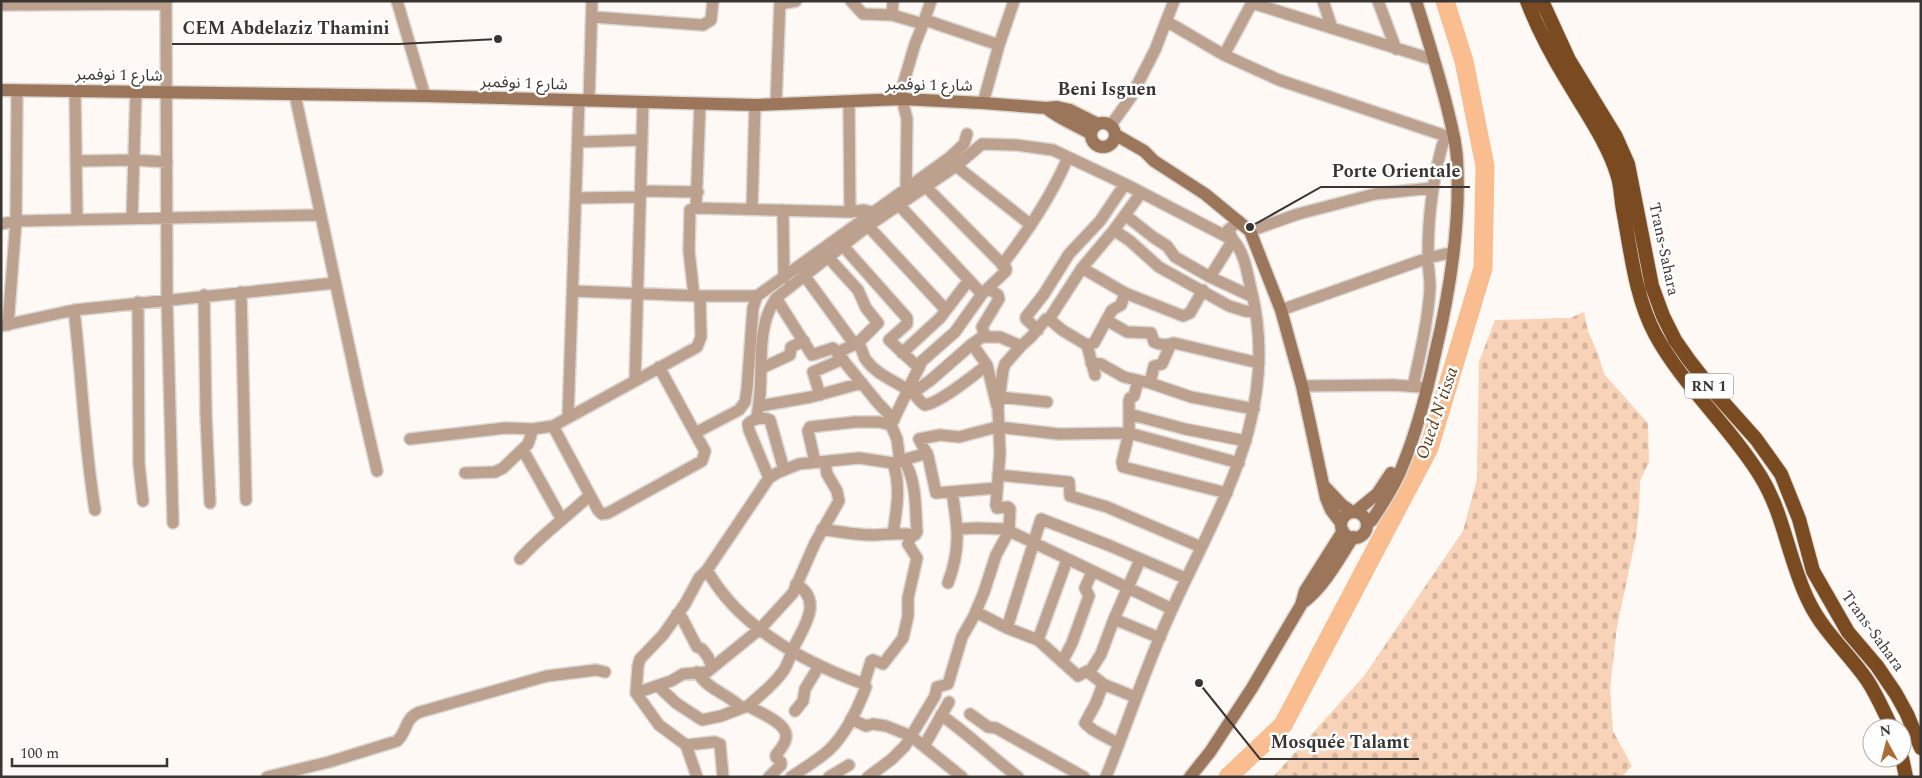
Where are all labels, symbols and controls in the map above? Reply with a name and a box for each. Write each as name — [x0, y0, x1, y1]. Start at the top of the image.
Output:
callout: CEM Abdelaziz Thamini — [172, 11, 399, 44]
text: CEM Abdelaziz Thamini — [183, 15, 389, 42]
street label: شارع 1 نوفمبر — [74, 62, 163, 88]
street label: شارع 1 نوفمبر — [479, 69, 568, 97]
street label: شارع 1 نوفمبر — [884, 72, 973, 98]
district label: Beni Isguen — [1057, 76, 1157, 103]
callout: Porte Orientale — [1321, 154, 1470, 187]
text: Porte Orientale — [1332, 158, 1460, 185]
street label: Trans-Sahara — [1642, 200, 1686, 298]
water label: Oued N'tissa — [1409, 363, 1465, 463]
road number: RN 1 — [1685, 374, 1733, 398]
street label: Trans-Sahara — [1835, 586, 1911, 677]
north arrow — [1862, 718, 1912, 768]
text: N — [1879, 719, 1892, 742]
callout: Mosquée Talamt — [1260, 726, 1419, 759]
text: Mosquée Talamt — [1271, 729, 1410, 756]
scale bar — [12, 736, 168, 768]
text: 100 m — [20, 742, 59, 765]

